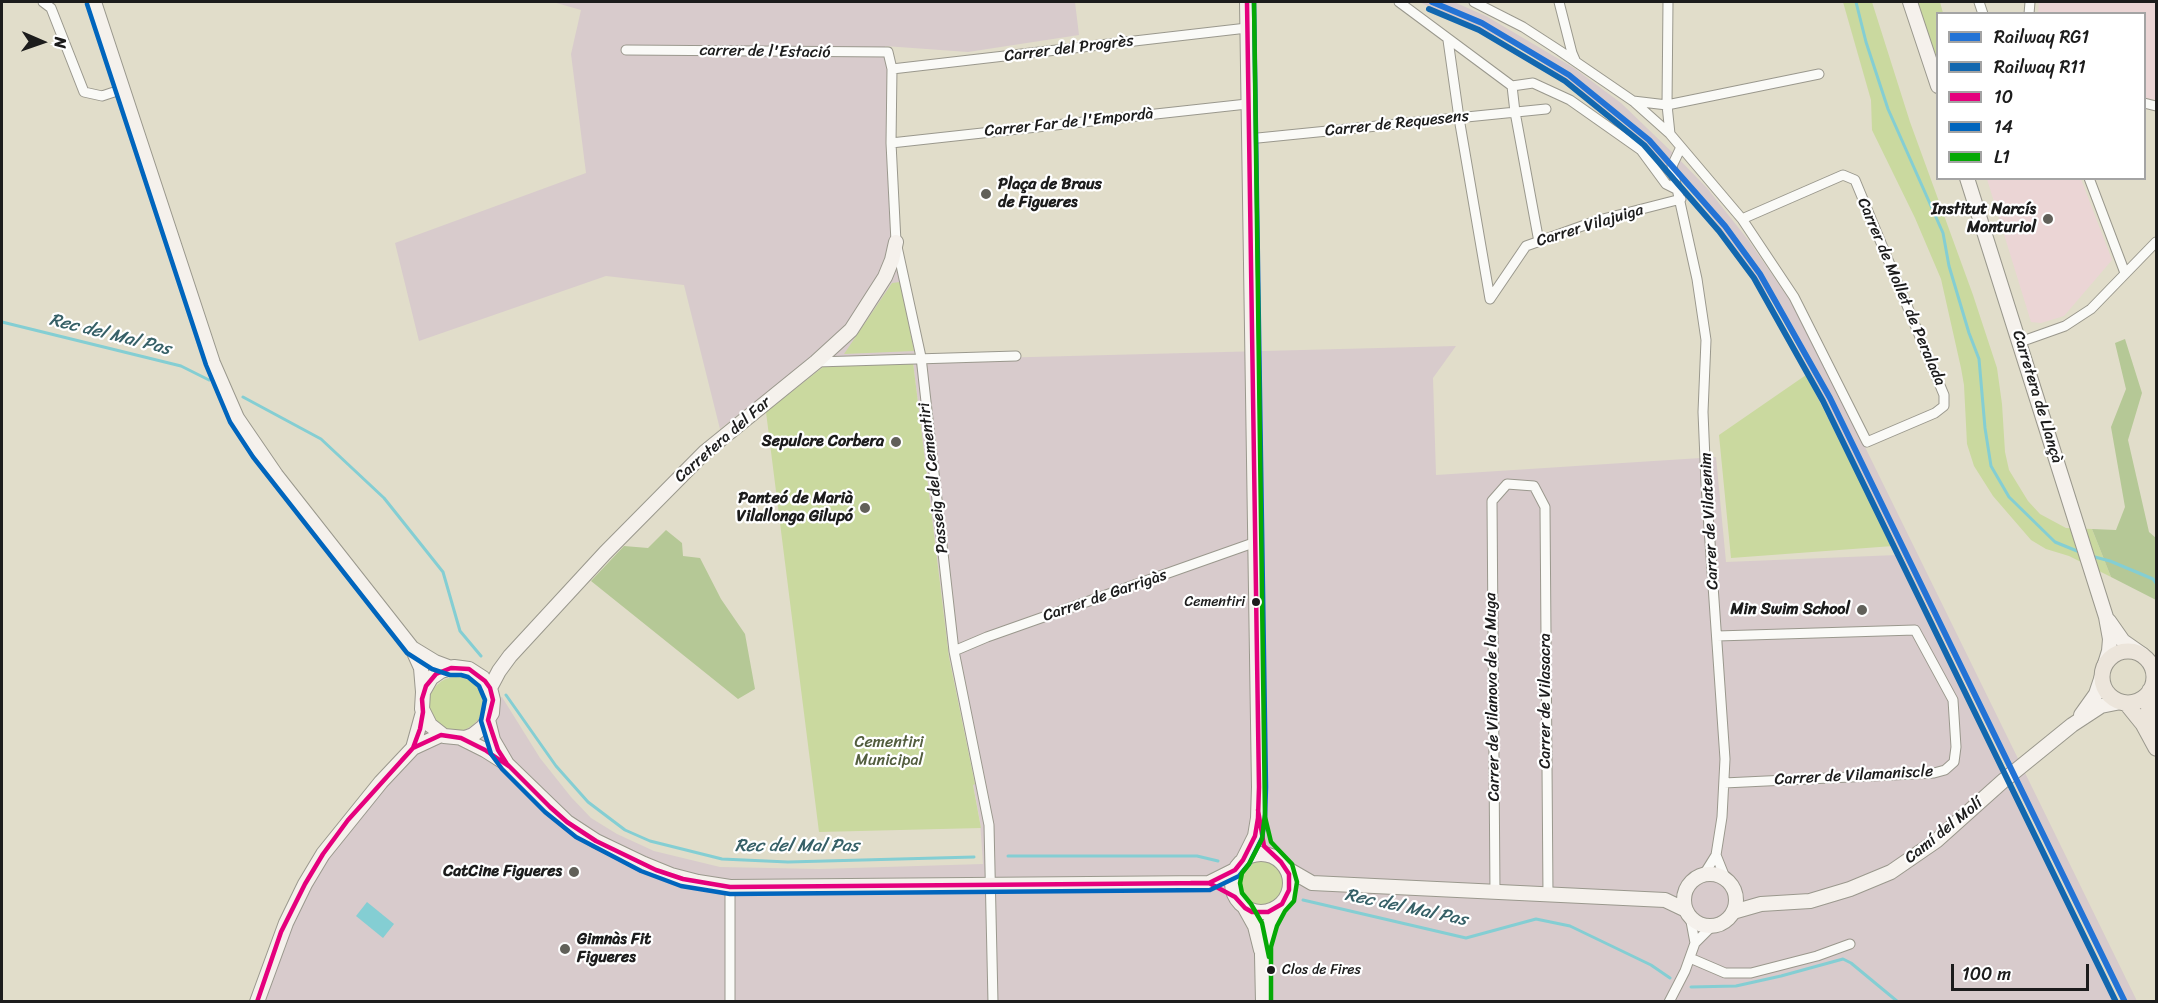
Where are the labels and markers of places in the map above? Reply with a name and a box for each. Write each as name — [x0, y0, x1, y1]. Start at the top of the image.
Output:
place label: Plaça de Braus de Figueres — [998, 175, 1102, 213]
marker: Plaça de Braus de Figueres — [979, 187, 993, 201]
place label: Institut Narcís Monturiol — [1931, 200, 2036, 238]
marker: Institut Narcís Monturiol — [2041, 212, 2055, 226]
place label: Sepulcre Corbera — [762, 432, 884, 452]
marker: Sepulcre Corbera — [889, 435, 903, 449]
place label: Panteó de Marià Vilallonga Gilupó — [736, 489, 853, 527]
marker: Panteó de Marià Vilallonga Gilupó — [858, 501, 872, 515]
place label: Cementiri — [1184, 594, 1245, 610]
marker: Cementiri — [1250, 596, 1262, 608]
place label: Min Swim School — [1731, 600, 1850, 620]
marker: Min Swim School — [1855, 603, 1869, 617]
place label: CatCine Figueres — [443, 862, 562, 882]
marker: CatCine Figueres — [567, 865, 581, 879]
place label: Gimnàs Fit Figueres — [577, 930, 651, 968]
marker: Gimnàs Fit Figueres — [558, 942, 572, 956]
place label: Clos de Fires — [1282, 962, 1361, 978]
marker: Clos de Fires — [1265, 964, 1277, 976]

